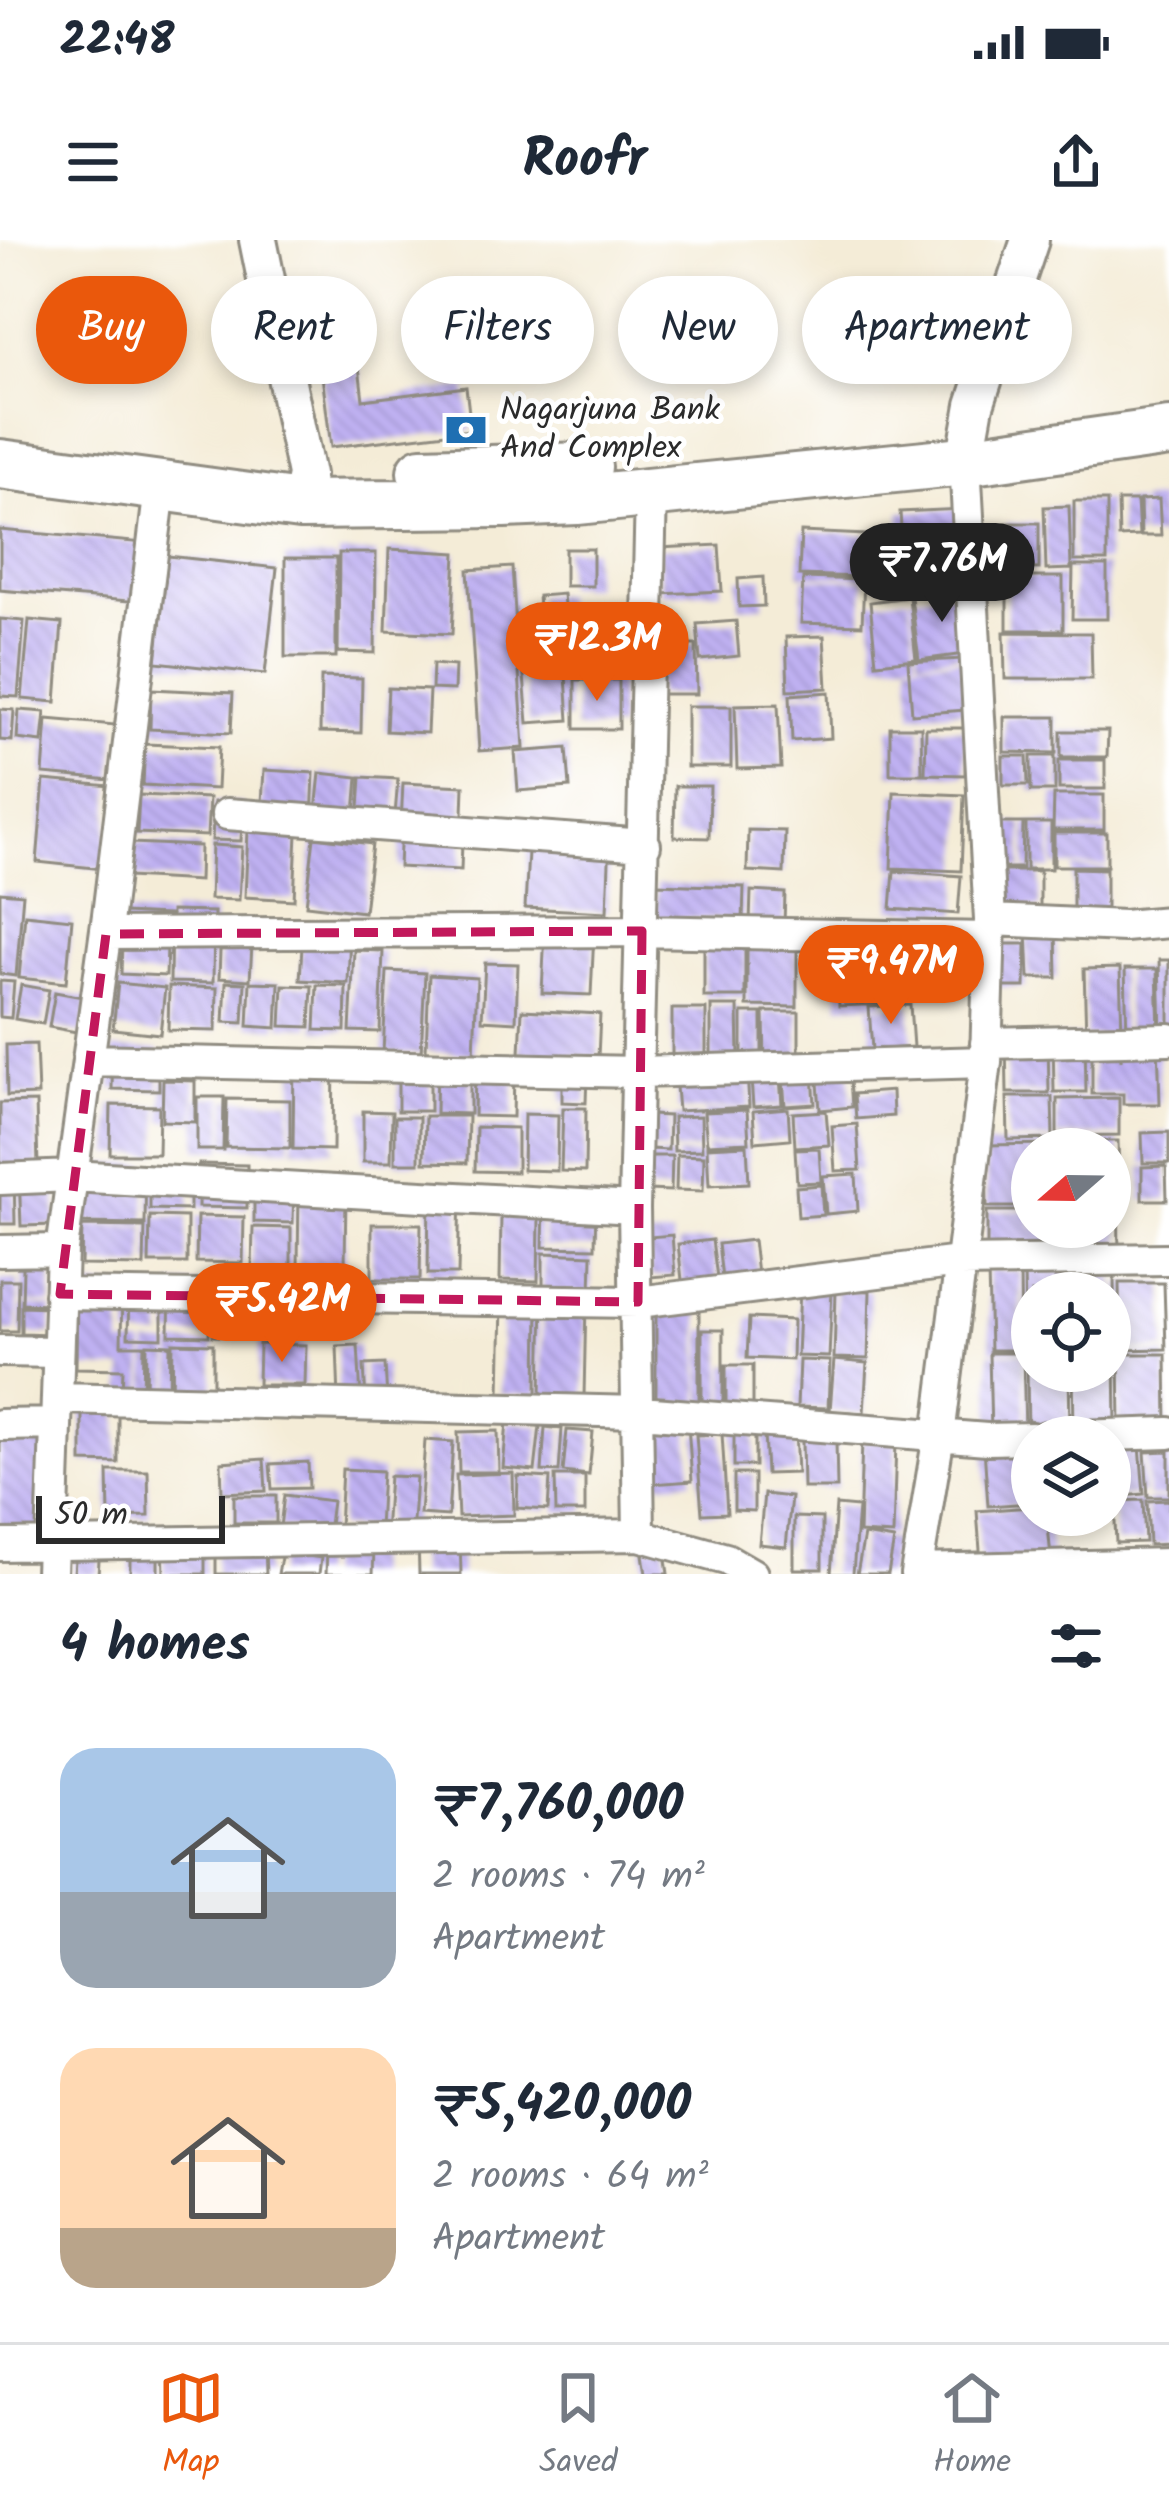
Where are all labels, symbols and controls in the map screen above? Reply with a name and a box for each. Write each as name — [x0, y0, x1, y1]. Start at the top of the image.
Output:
text: 22:48 — [60, 6, 175, 78]
text: Roofr — [522, 119, 647, 205]
icon: menu — [60, 129, 126, 195]
icon: share — [1043, 129, 1109, 195]
chip: Buy — [36, 276, 187, 384]
chip: Rent — [211, 276, 377, 384]
chip: Filters — [401, 276, 594, 384]
chip: New — [618, 276, 778, 384]
chip: Apartment — [802, 276, 1072, 384]
place label: Nagarjuna Bank And Complex — [500, 385, 721, 476]
bank icon: Nagarjuna Bank And Complex — [443, 407, 489, 453]
pin: ₹7.76M — [844, 523, 1040, 625]
text: ₹7.76M — [877, 531, 1007, 593]
pin: ₹12.3M — [499, 602, 695, 704]
text: ₹12.3M — [533, 610, 661, 672]
pin: ₹9.47M — [793, 925, 989, 1027]
text: ₹9.47M — [825, 933, 957, 995]
north arrow — [1011, 1128, 1131, 1248]
map controls — [1011, 1128, 1131, 1536]
pin: ₹5.42M — [184, 1263, 380, 1365]
text: ₹5.42M — [214, 1271, 350, 1333]
button: locate — [1011, 1272, 1131, 1392]
button: layers — [1011, 1416, 1131, 1536]
scale bar — [36, 1490, 225, 1543]
text: 50 m — [54, 1490, 128, 1543]
text: 4 homes — [60, 1606, 250, 1687]
icon: filters — [1043, 1613, 1109, 1679]
text: ₹7,760,000 — [432, 1766, 684, 1847]
icon: home — [156, 1796, 300, 1940]
text: 2 rooms · 74 m² — [432, 1847, 705, 1909]
text: Apartment — [432, 1909, 605, 1971]
text: ₹5,420,000 — [432, 2066, 691, 2147]
icon: home — [156, 2096, 300, 2240]
text: 2 rooms · 64 m² — [432, 2147, 709, 2209]
text: Apartment — [432, 2209, 605, 2271]
tab: Map — [158, 2365, 224, 2490]
tab: Saved — [539, 2365, 618, 2490]
tab: Home — [933, 2365, 1011, 2490]

